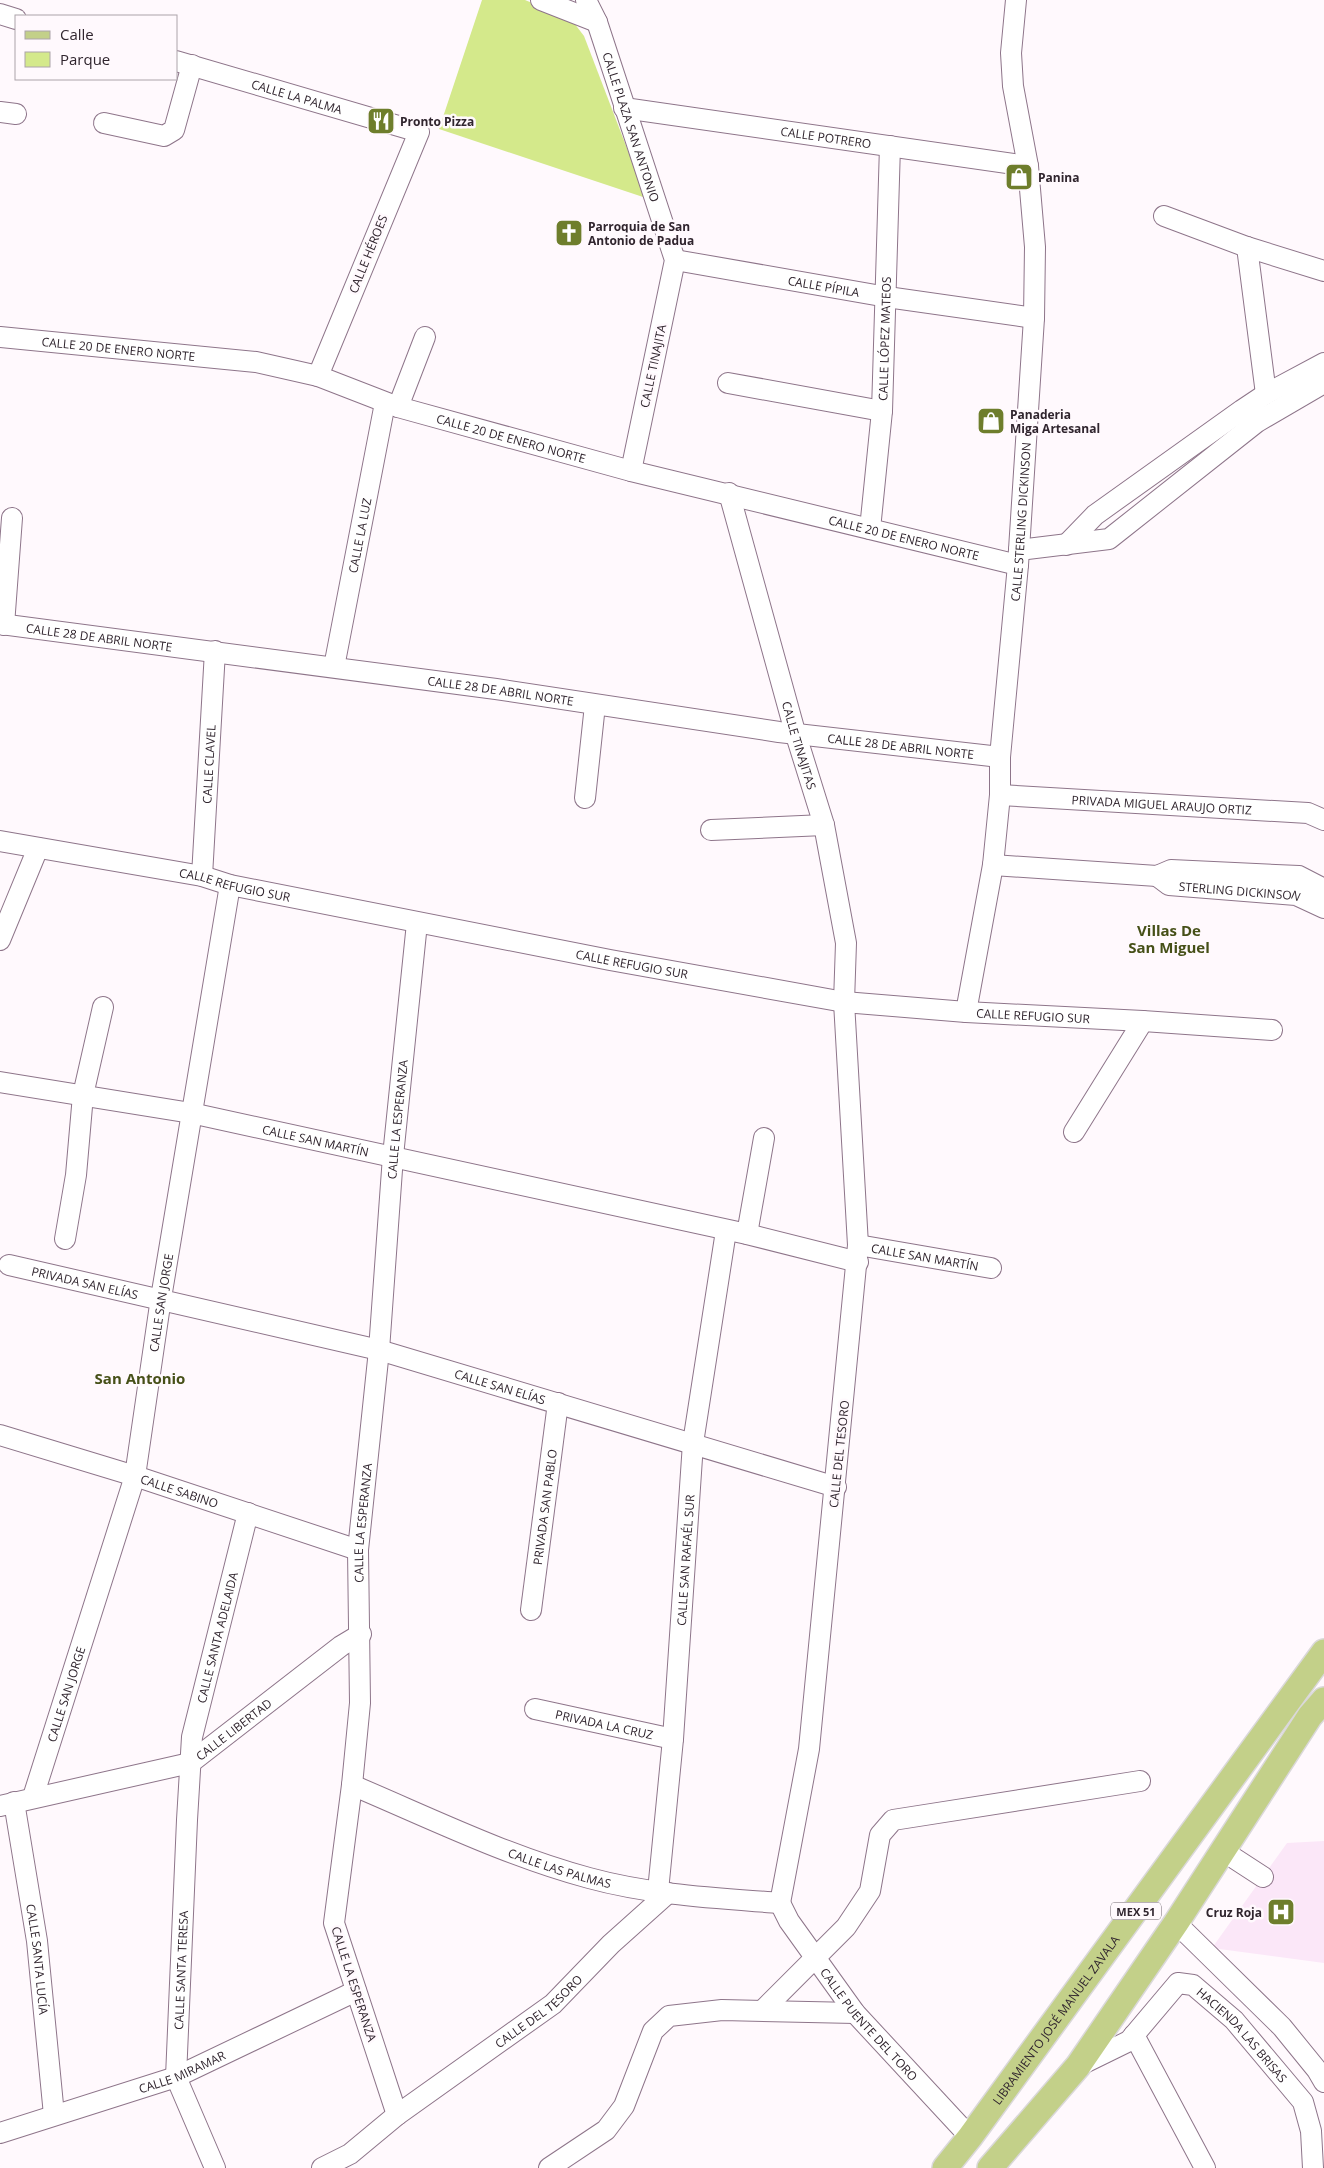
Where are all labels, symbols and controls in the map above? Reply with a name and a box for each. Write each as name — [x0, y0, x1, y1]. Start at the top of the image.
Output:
legend — [15, 15, 178, 80]
text: Calle — [60, 24, 94, 44]
text: Parque — [60, 49, 110, 69]
street label: CALLE PLAZA SAN ANTONIO — [599, 50, 664, 204]
street label: CALLE LA PALMA — [249, 75, 345, 118]
restaurant icon: Pronto Pizza — [366, 106, 396, 136]
place label: Pronto Pizza — [400, 113, 474, 130]
street label: CALLE POTRERO — [779, 122, 872, 152]
shop icon: Panina — [1004, 162, 1034, 192]
place label: Panina — [1038, 169, 1079, 186]
street label: CALLE HÉROES — [345, 212, 391, 296]
church icon: Parroquia de San Antonio de Padua — [554, 218, 584, 248]
place label: Parroquia de San Antonio de Padua — [588, 218, 694, 249]
street label: CALLE PÍPILA — [787, 271, 861, 301]
street label: CALLE LÓPEZ MATEOS — [874, 276, 895, 401]
street label: CALLE TINAJITA — [636, 322, 670, 409]
street label: CALLE 20 DE ENERO NORTE — [41, 333, 196, 365]
shop icon: Panaderia Miga Artesanal — [976, 406, 1006, 436]
place label: Panaderia Miga Artesanal — [1010, 406, 1100, 437]
street label: CALLE 20 DE ENERO NORTE — [435, 409, 588, 467]
street label: CALLE STERLING DICKINSON — [1006, 442, 1034, 602]
street label: CALLE LA LUZ — [344, 496, 375, 575]
street label: CALLE 20 DE ENERO NORTE — [827, 511, 981, 564]
street label: CALLE 28 DE ABRIL NORTE — [25, 619, 173, 655]
street label: CALLE 28 DE ABRIL NORTE — [427, 672, 575, 709]
street label: CALLE TINAJITAS — [778, 699, 821, 792]
street label: CALLE CLAVEL — [198, 724, 219, 804]
street label: CALLE 28 DE ABRIL NORTE — [827, 729, 975, 763]
street label: PRIVADA MIGUEL ARAUJO ORTIZ — [1071, 791, 1252, 818]
street label: CALLE REFUGIO SUR — [178, 864, 293, 905]
street label: STERLING DICKINSON — [1178, 877, 1304, 905]
district label: Villas De San Miguel — [1128, 920, 1210, 957]
street label: CALLE REFUGIO SUR — [574, 945, 690, 982]
street label: CALLE REFUGIO SUR — [976, 1004, 1091, 1027]
street label: CALLE LA ESPERANZA — [383, 1058, 411, 1180]
street label: CALLE SAN MARTÍN — [261, 1120, 370, 1160]
street label: CALLE SAN MARTÍN — [870, 1239, 980, 1274]
street label: CALLE SAN JORGE — [145, 1252, 177, 1353]
street label: PRIVADA SAN ELÍAS — [30, 1262, 140, 1303]
street label: CALLE SAN ELÍAS — [452, 1365, 548, 1408]
district label: San Antonio — [95, 1368, 185, 1388]
street label: CALLE DEL TESORO — [825, 1399, 853, 1509]
street label: PRIVADA SAN PABLO — [528, 1448, 560, 1566]
street label: CALLE LA ESPERANZA — [349, 1462, 376, 1583]
street label: CALLE SABINO — [138, 1470, 221, 1512]
street label: CALLE SAN RAFAÉL SUR — [672, 1493, 698, 1626]
street label: CALLE SANTA ADELAIDA — [192, 1570, 242, 1705]
street label: CALLE SAN JORGE — [43, 1644, 89, 1744]
street label: CALLE LIBERTAD — [192, 1694, 275, 1764]
street label: PRIVADA LA CRUZ — [554, 1705, 655, 1743]
street label: CALLE LAS PALMAS — [506, 1844, 613, 1892]
hospital icon: Cruz Roja — [1266, 1897, 1296, 1927]
street label: CALLE SANTA LUCÍA — [22, 1902, 53, 2016]
road number: MEX 51 — [1111, 1902, 1161, 1920]
place label: Cruz Roja — [1206, 1904, 1262, 1921]
street label: CALLE SANTA TERESA — [170, 1910, 192, 2030]
street label: CALLE LA ESPERANZA — [327, 1924, 381, 2044]
street label: LIBRAMIENTO JOSÉ MANUEL ZAVALA — [988, 1931, 1123, 2108]
street label: CALLE PUENTE DEL TORO — [817, 1964, 922, 2084]
street label: CALLE DEL TESORO — [491, 1971, 586, 2051]
street label: HACIENDA LAS BRISAS — [1193, 1983, 1291, 2086]
street label: CALLE MIRAMAR — [136, 2046, 228, 2097]

